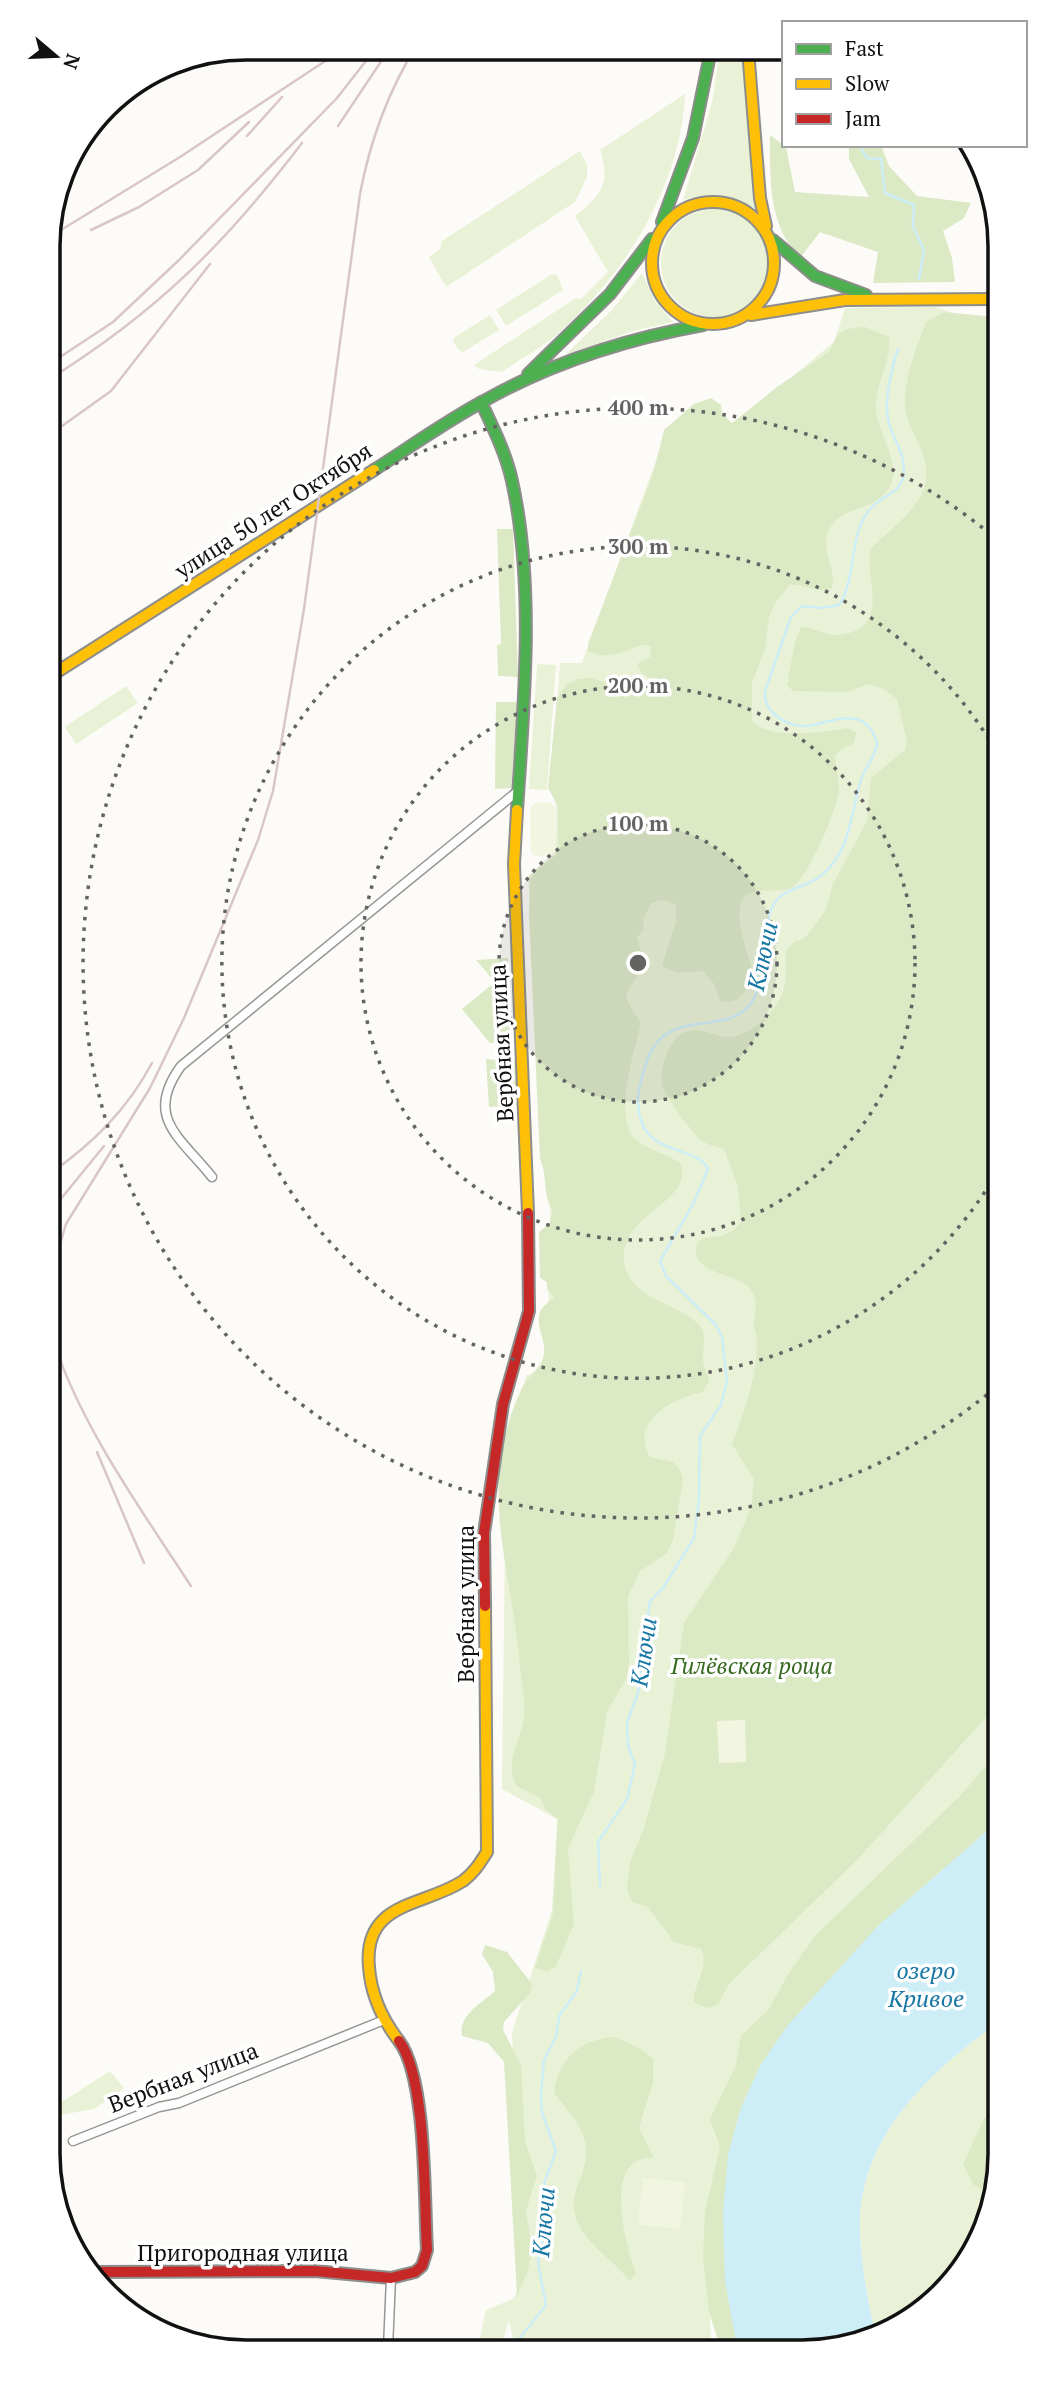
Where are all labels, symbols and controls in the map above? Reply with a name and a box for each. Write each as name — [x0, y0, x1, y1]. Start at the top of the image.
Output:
north arrow — [21, 21, 91, 91]
legend — [782, 21, 1027, 147]
text: Fast — [845, 34, 884, 62]
text: N — [58, 51, 87, 73]
text: Slow — [845, 69, 890, 97]
text: Jam — [845, 104, 881, 132]
text: 400 m — [608, 393, 669, 421]
street label: улица 50 лет Октября — [168, 435, 377, 586]
text: 300 m — [608, 532, 669, 560]
text: 200 m — [608, 671, 669, 699]
text: 100 m — [608, 809, 669, 837]
water label: Ключи — [739, 919, 785, 994]
centre of rings — [626, 951, 650, 975]
street label: Вербная улица — [481, 963, 521, 1123]
street label: Вербная улица — [450, 1525, 481, 1683]
water label: Ключи — [622, 1615, 664, 1690]
park label: Гилёвская роща — [670, 1650, 833, 1681]
water label: озеро Кривое — [887, 1954, 964, 2014]
street label: Вербная улица — [104, 2034, 263, 2120]
water label: Ключи — [524, 2186, 562, 2259]
street label: Пригородная улица — [137, 2237, 349, 2268]

